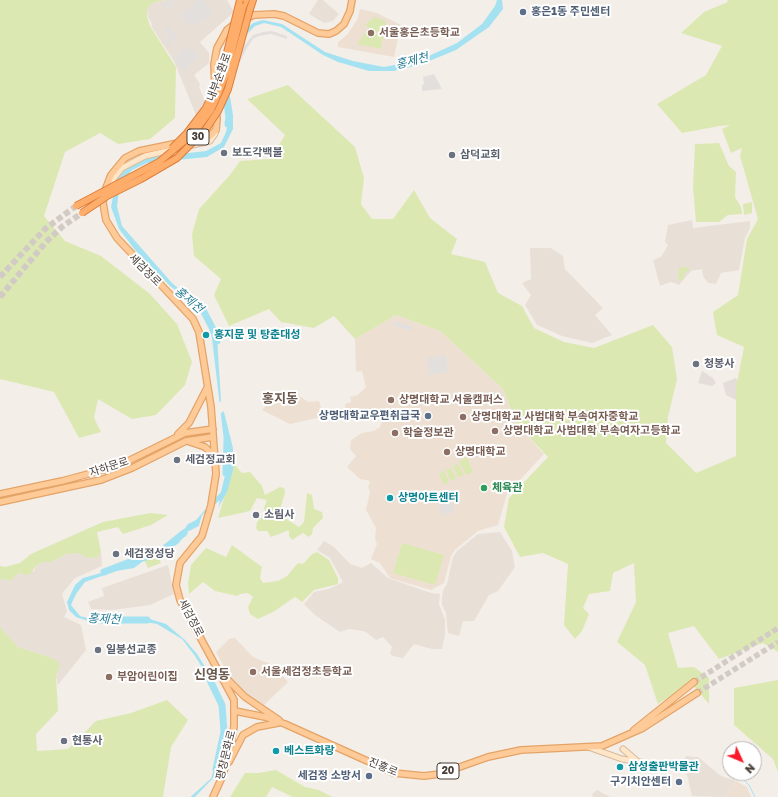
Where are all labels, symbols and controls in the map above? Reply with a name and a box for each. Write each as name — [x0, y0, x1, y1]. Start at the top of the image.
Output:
place label: 홍은1동 주민센터 — [531, 5, 610, 19]
marker: 홍은1동 주민센터 — [518, 7, 528, 17]
place label: 서울홍은초등학교 — [379, 26, 460, 40]
marker: 서울홍은초등학교 — [366, 28, 376, 38]
water label: 홍제천 — [394, 50, 430, 72]
street label: 내부순환로 — [204, 51, 234, 103]
road number: 30 — [187, 129, 209, 145]
place label: 보도각백불 — [232, 146, 283, 160]
marker: 보도각백불 — [219, 148, 229, 158]
place label: 삼덕교회 — [460, 148, 500, 162]
marker: 삼덕교회 — [447, 150, 457, 160]
street label: 세검정로 — [126, 251, 164, 289]
water label: 홍제천 — [172, 284, 206, 316]
place label: 홍지문 및 탕춘대성 — [214, 328, 300, 342]
marker: 홍지문 및 탕춘대성 — [201, 330, 211, 340]
place label: 청봉사 — [704, 357, 734, 371]
marker: 청봉사 — [691, 359, 701, 369]
district label: 홍지동 — [262, 391, 298, 407]
place label: 상명대학교 서울캠퍼스 — [399, 393, 503, 407]
marker: 상명대학교 서울캠퍼스 — [386, 395, 396, 405]
place label: 상명대학교우편취급국 — [319, 409, 420, 423]
place label: 상명대학교 사범대학 부속여자중학교 — [471, 410, 638, 424]
marker: 상명대학교우편취급국 — [423, 411, 433, 421]
marker: 상명대학교 사범대학 부속여자중학교 — [458, 412, 468, 422]
place label: 상명대학교 사범대학 부속여자고등학교 — [503, 424, 681, 438]
place label: 학술정보관 — [403, 426, 454, 440]
marker: 상명대학교 사범대학 부속여자고등학교 — [490, 426, 500, 436]
marker: 학술정보관 — [390, 428, 400, 438]
place label: 상명대학교 — [455, 445, 506, 459]
marker: 상명대학교 — [442, 447, 452, 457]
place label: 세검정교회 — [185, 453, 236, 467]
street label: 자하문로 — [88, 454, 130, 480]
marker: 세검정교회 — [172, 455, 182, 465]
place label: 체육관 — [492, 481, 522, 495]
marker: 체육관 — [479, 483, 489, 493]
place label: 상명아트센터 — [398, 491, 459, 505]
marker: 상명아트센터 — [385, 493, 395, 503]
place label: 소림사 — [264, 508, 294, 522]
marker: 소림사 — [251, 510, 261, 520]
place label: 세검정성당 — [124, 547, 175, 561]
marker: 세검정성당 — [111, 549, 121, 559]
street label: 세검정로 — [176, 597, 206, 639]
water label: 홍제천 — [87, 611, 121, 627]
place label: 일붕선교종 — [106, 643, 157, 657]
marker: 일붕선교종 — [93, 645, 103, 655]
place label: 서울세검정초등학교 — [261, 665, 352, 679]
district label: 신영동 — [194, 667, 230, 683]
marker: 서울세검정초등학교 — [248, 667, 258, 677]
place label: 부암어린이집 — [117, 670, 178, 684]
marker: 부암어린이집 — [104, 672, 114, 682]
street label: 평창문화로 — [213, 729, 239, 781]
place label: 현통사 — [72, 734, 102, 748]
marker: 현통사 — [59, 736, 69, 746]
north arrow — [722, 741, 762, 781]
place label: 베스트화랑 — [284, 744, 335, 758]
marker: 베스트화랑 — [271, 746, 281, 756]
street label: 진흥로 — [366, 755, 400, 779]
place label: 삼성출판박물관 — [628, 760, 699, 774]
text: N — [743, 761, 758, 777]
marker: 삼성출판박물관 — [615, 762, 625, 772]
road number: 20 — [437, 763, 459, 779]
place label: 세검정 소방서 — [298, 769, 361, 783]
marker: 세검정 소방서 — [364, 771, 374, 781]
place label: 구기치안센터 — [610, 775, 671, 789]
marker: 구기치안센터 — [674, 777, 684, 787]

